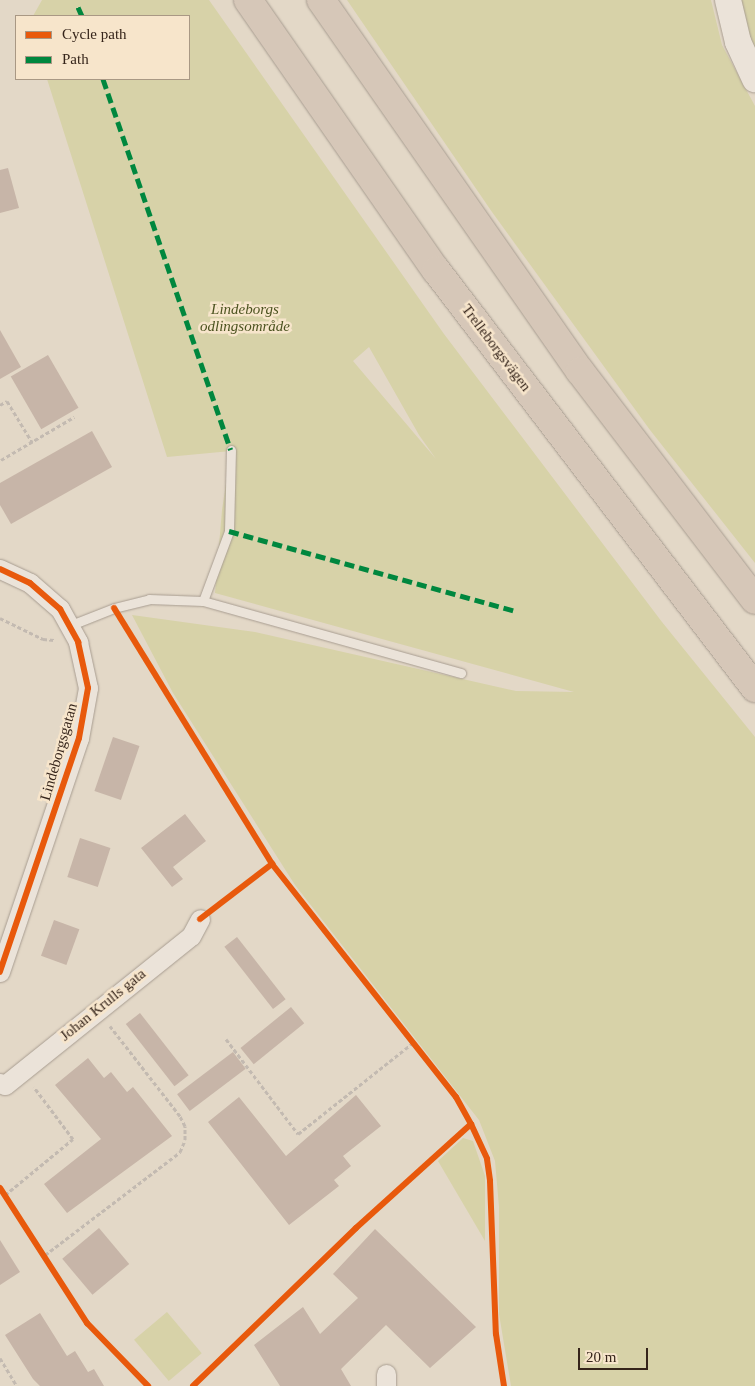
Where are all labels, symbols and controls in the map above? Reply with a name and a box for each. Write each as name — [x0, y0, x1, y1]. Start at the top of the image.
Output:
legend — [15, 15, 190, 80]
text: Cycle path — [62, 26, 127, 42]
text: Path — [62, 51, 89, 67]
park label: Lindeborgs odlingsområde — [200, 300, 290, 335]
street label: Trelleborgsvägen — [457, 301, 535, 395]
street label: Lindeborgsgatan — [36, 701, 82, 803]
street label: Johan Krulls gata — [57, 965, 149, 1045]
scale bar — [580, 1338, 650, 1370]
text: 20 m — [586, 1349, 616, 1365]

